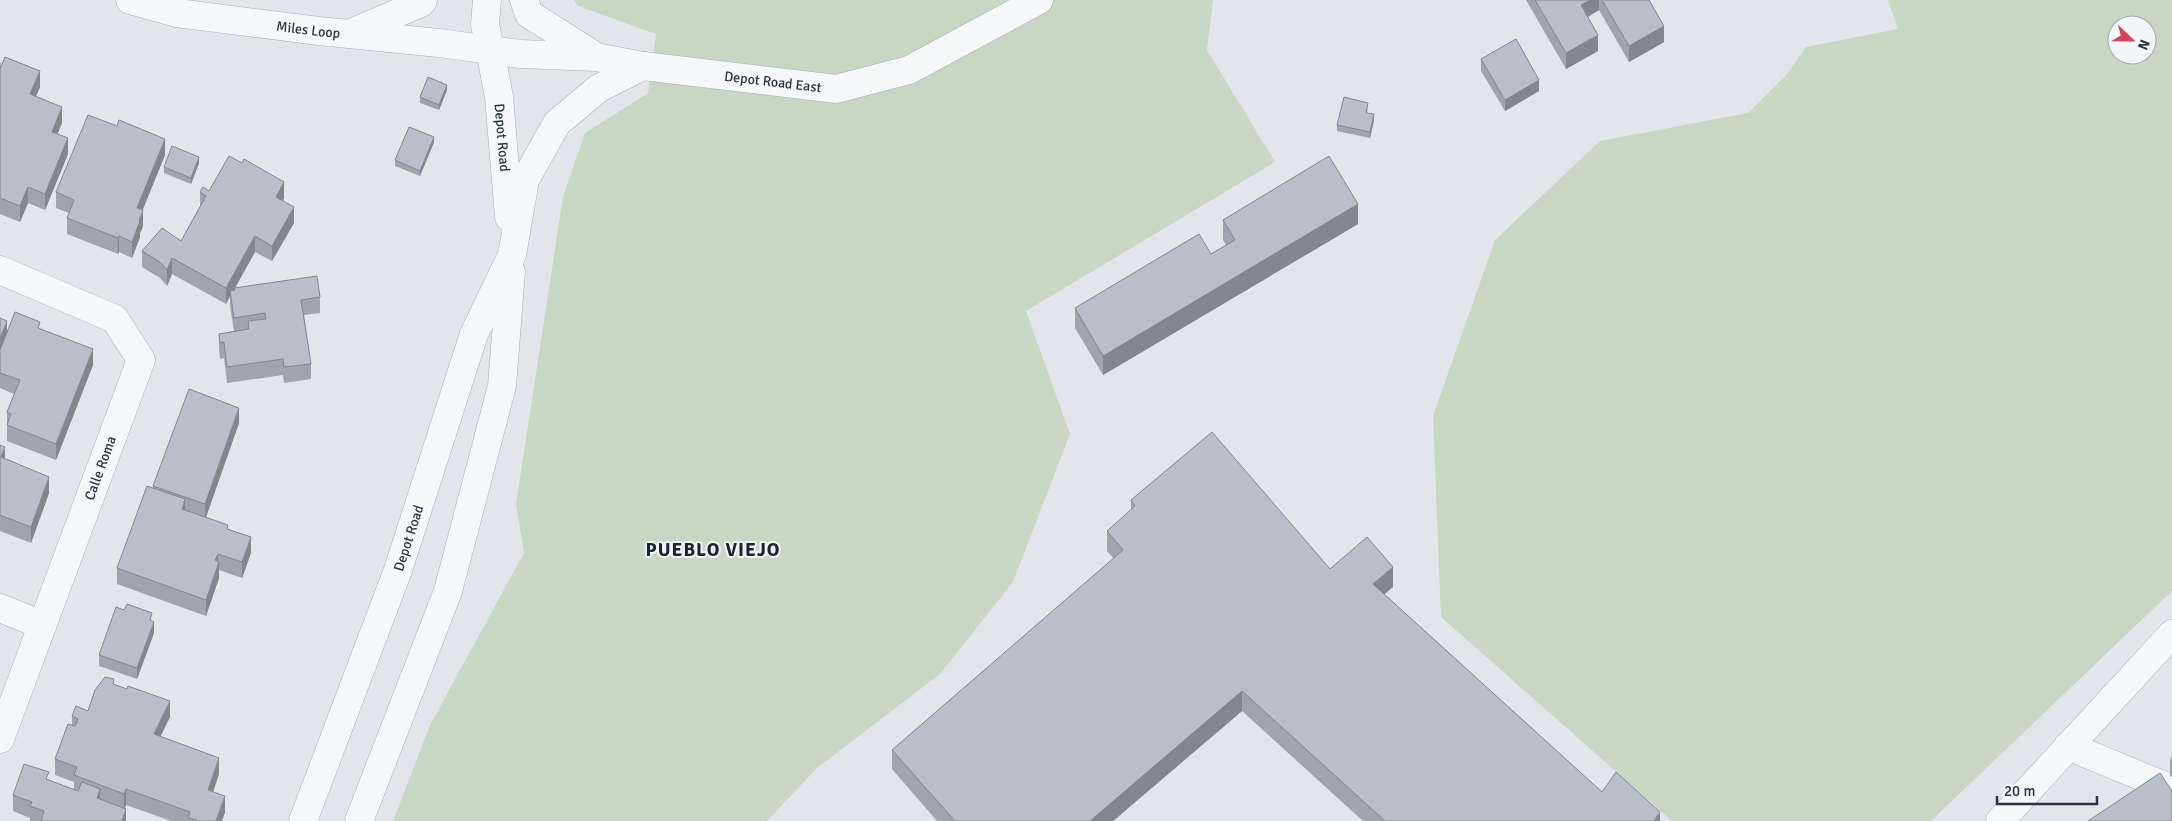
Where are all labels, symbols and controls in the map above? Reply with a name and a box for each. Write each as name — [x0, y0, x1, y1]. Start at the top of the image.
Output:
north arrow — [2107, 15, 2157, 65]
street label: Miles Loop — [275, 18, 341, 42]
text: N — [2134, 37, 2153, 52]
street label: Depot Road East — [723, 68, 822, 96]
street label: Depot Road — [491, 103, 513, 172]
street label: Calle Roma — [81, 434, 120, 503]
street label: Depot Road — [390, 503, 427, 573]
district label: PUEBLO VIEJO — [646, 538, 780, 562]
scale bar — [1997, 774, 2097, 806]
text: 20 m — [2004, 782, 2035, 800]

